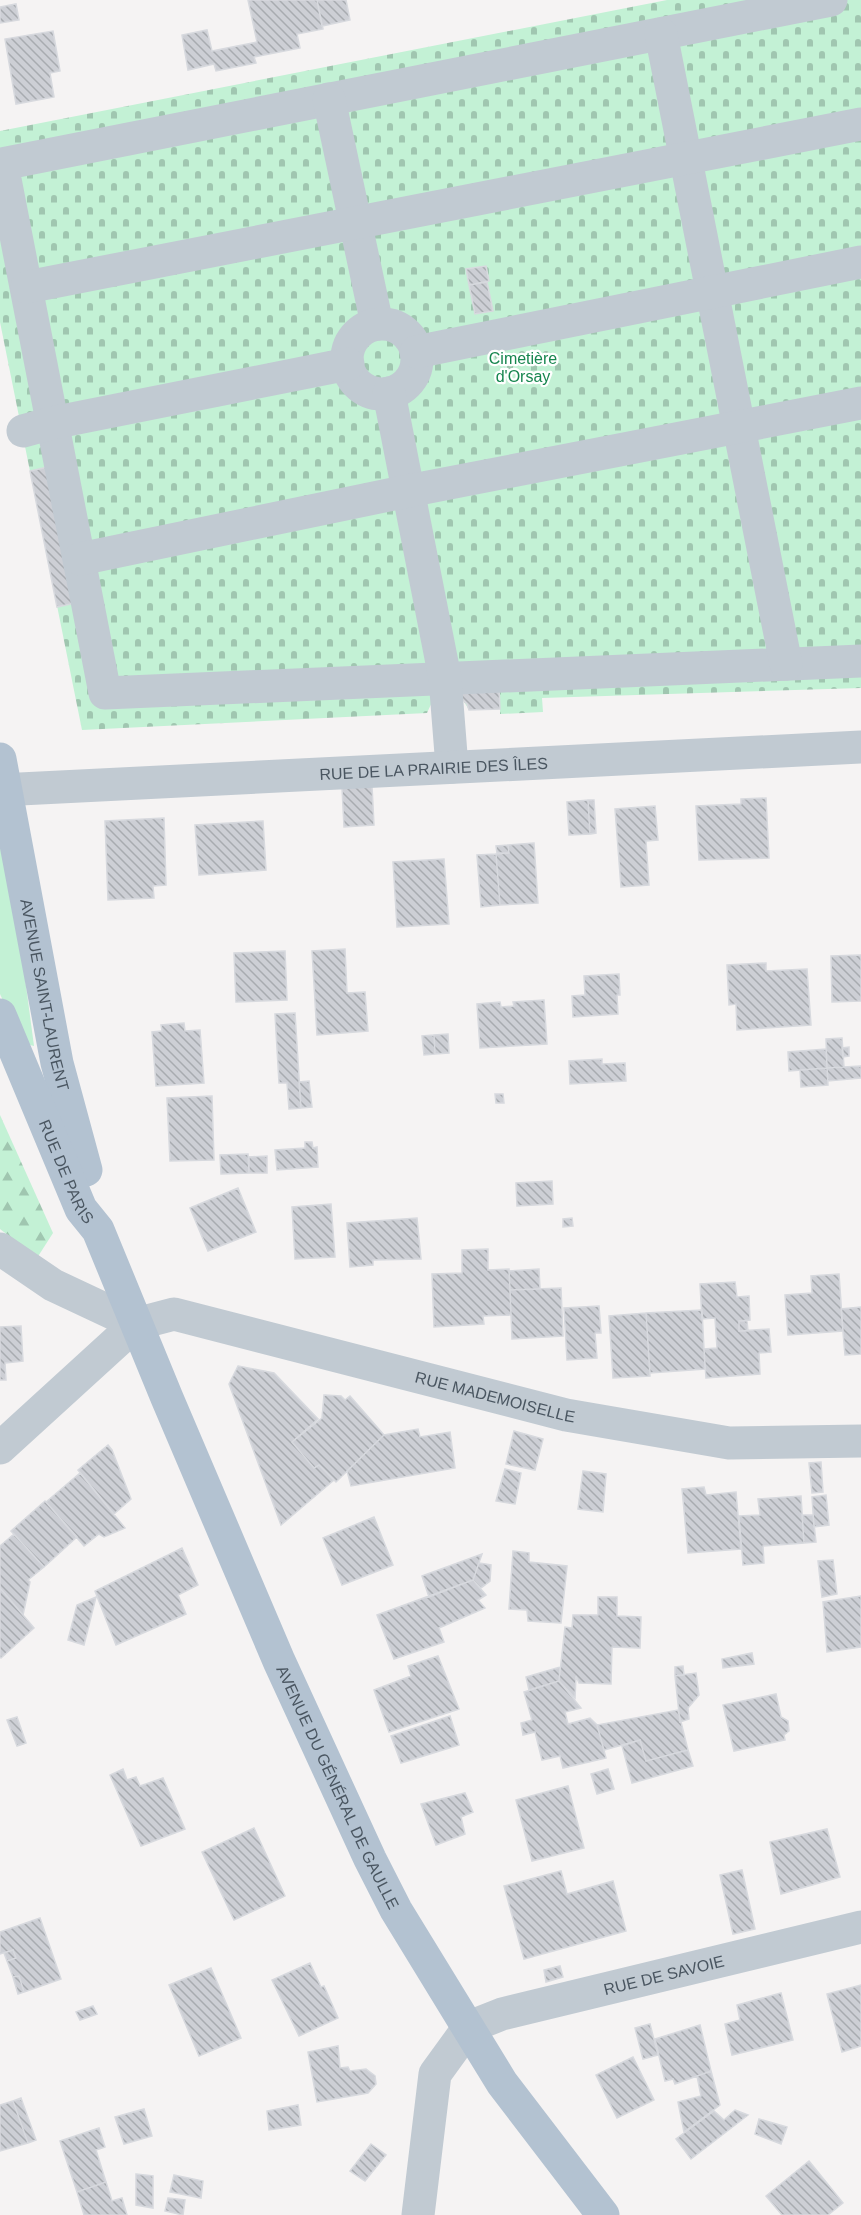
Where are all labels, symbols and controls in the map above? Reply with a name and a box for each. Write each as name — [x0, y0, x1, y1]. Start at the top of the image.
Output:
park label: Cimetière d'Orsay — [489, 350, 557, 385]
street label: RUE DE LA PRAIRIE DES ÎLES — [319, 754, 548, 783]
street label: AVENUE SAINT-LAURENT — [18, 897, 73, 1093]
street label: RUE DE PARIS — [36, 1117, 97, 1227]
street label: RUE MADEMOISELLE — [413, 1368, 576, 1425]
street label: AVENUE DU GÉNÉRAL DE GAULLE — [274, 1663, 402, 1912]
street label: RUE DE SAVOIE — [602, 1952, 726, 1998]

